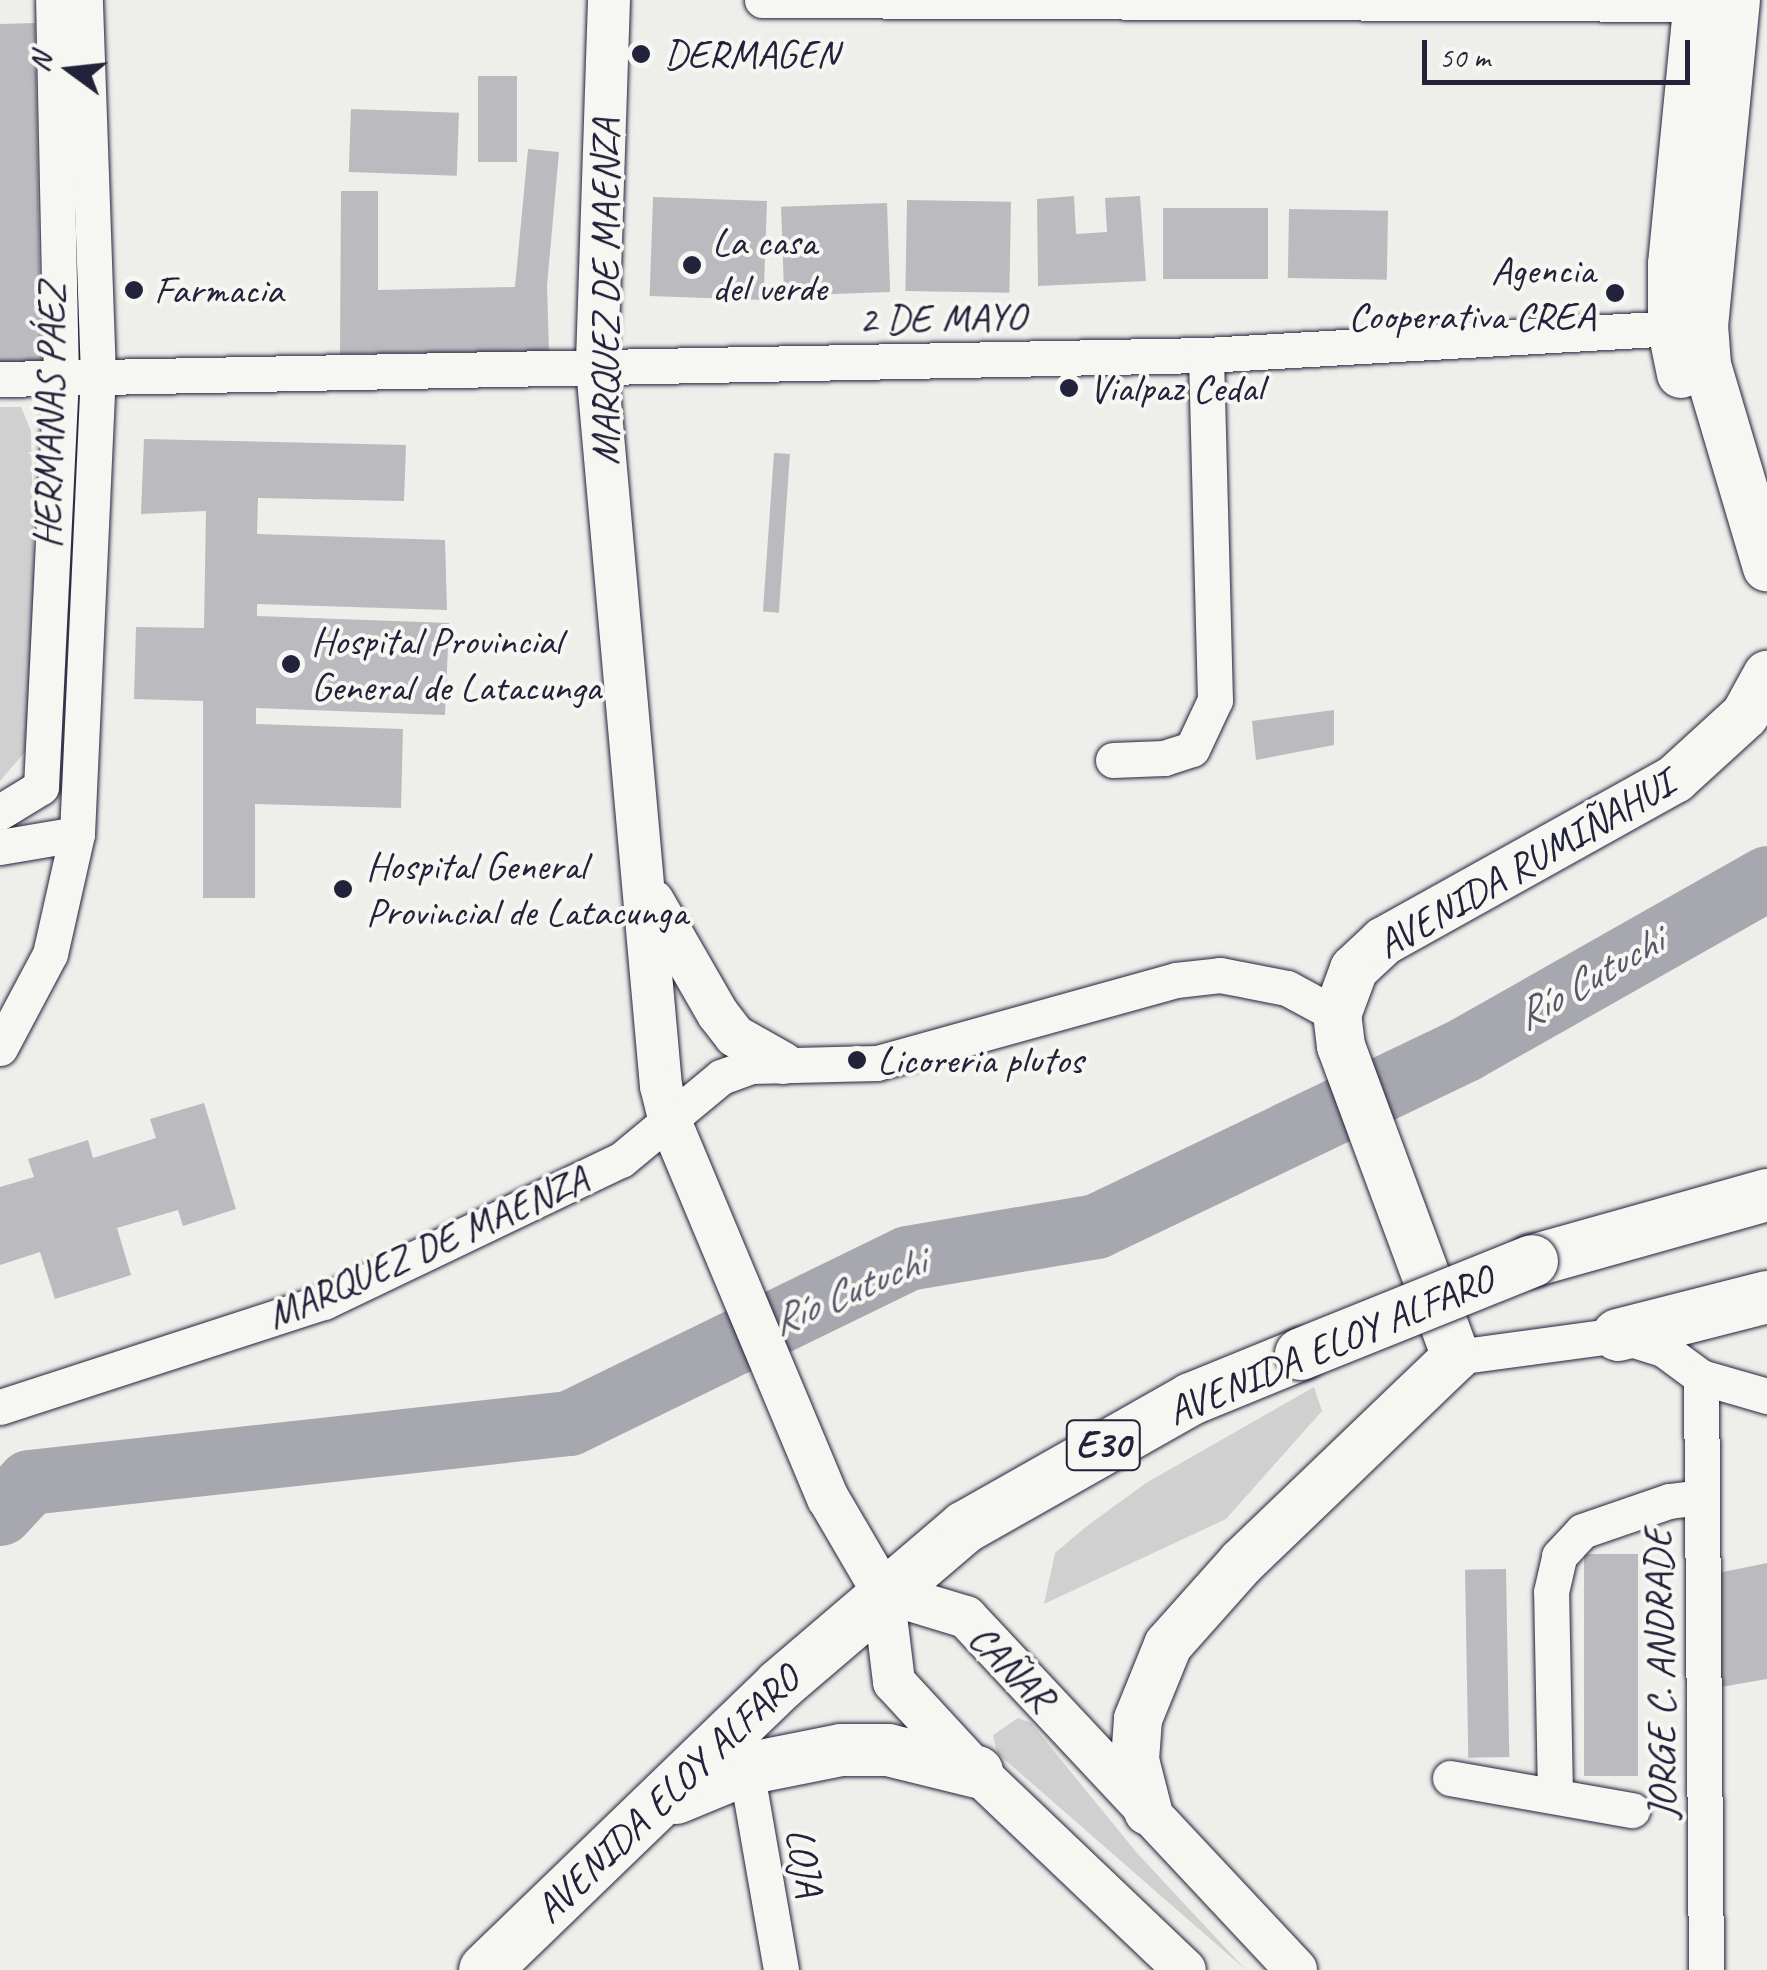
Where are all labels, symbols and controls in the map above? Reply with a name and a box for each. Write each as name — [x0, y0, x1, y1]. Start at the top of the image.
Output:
north arrow — [20, 20, 120, 120]
scale bar — [1427, 20, 1694, 82]
place label: DERMAGEN — [664, 30, 838, 78]
text: 50 m — [1439, 38, 1490, 76]
marker: DERMAGEN — [628, 41, 654, 67]
text: N — [21, 49, 60, 75]
street label: MARQUEZ DE MAENZA — [581, 120, 629, 464]
place label: La casa del verde — [712, 218, 827, 312]
place label: Agencia Cooperativa CREA — [1348, 246, 1595, 340]
marker: La casa del verde — [681, 254, 703, 276]
place label: Farmacia — [154, 266, 283, 314]
marker: Farmacia — [123, 279, 145, 301]
marker: Agencia Cooperativa CREA — [1604, 282, 1626, 304]
street label: HERMANAS PÁEZ — [23, 283, 75, 549]
street label: 2 DE MAYO — [858, 293, 1026, 343]
place label: Vialpaz Cedal — [1089, 364, 1263, 412]
marker: Vialpaz Cedal — [1058, 377, 1080, 399]
place label: Hospital Provincial General de Latacunga — [311, 617, 602, 711]
marker: Hospital Provincial General de Latacunga — [280, 653, 302, 675]
street label: AVENIDA RUMIÑAHUI — [1368, 760, 1682, 968]
place label: Hospital General Provincial de Latacunga — [366, 842, 688, 936]
marker: Hospital General Provincial de Latacunga — [330, 876, 356, 902]
water label: Río Cutuchi — [1506, 917, 1672, 1041]
place label: Licoreria plutos — [877, 1036, 1083, 1084]
marker: Licoreria plutos — [846, 1049, 868, 1071]
street label: MARQUEZ DE MAENZA — [260, 1155, 594, 1339]
water label: Río Cutuchi — [764, 1237, 932, 1347]
street label: AVENIDA ELOY ALFARO — [1161, 1255, 1499, 1435]
road number: E30 — [1066, 1412, 1140, 1478]
street label: JORGE C. ANDRADE — [1633, 1529, 1687, 1819]
street label: CAÑAR — [959, 1614, 1065, 1720]
street label: AVENIDA ELOY ALFARO — [525, 1656, 809, 1932]
street label: LOJA — [775, 1824, 835, 1900]

